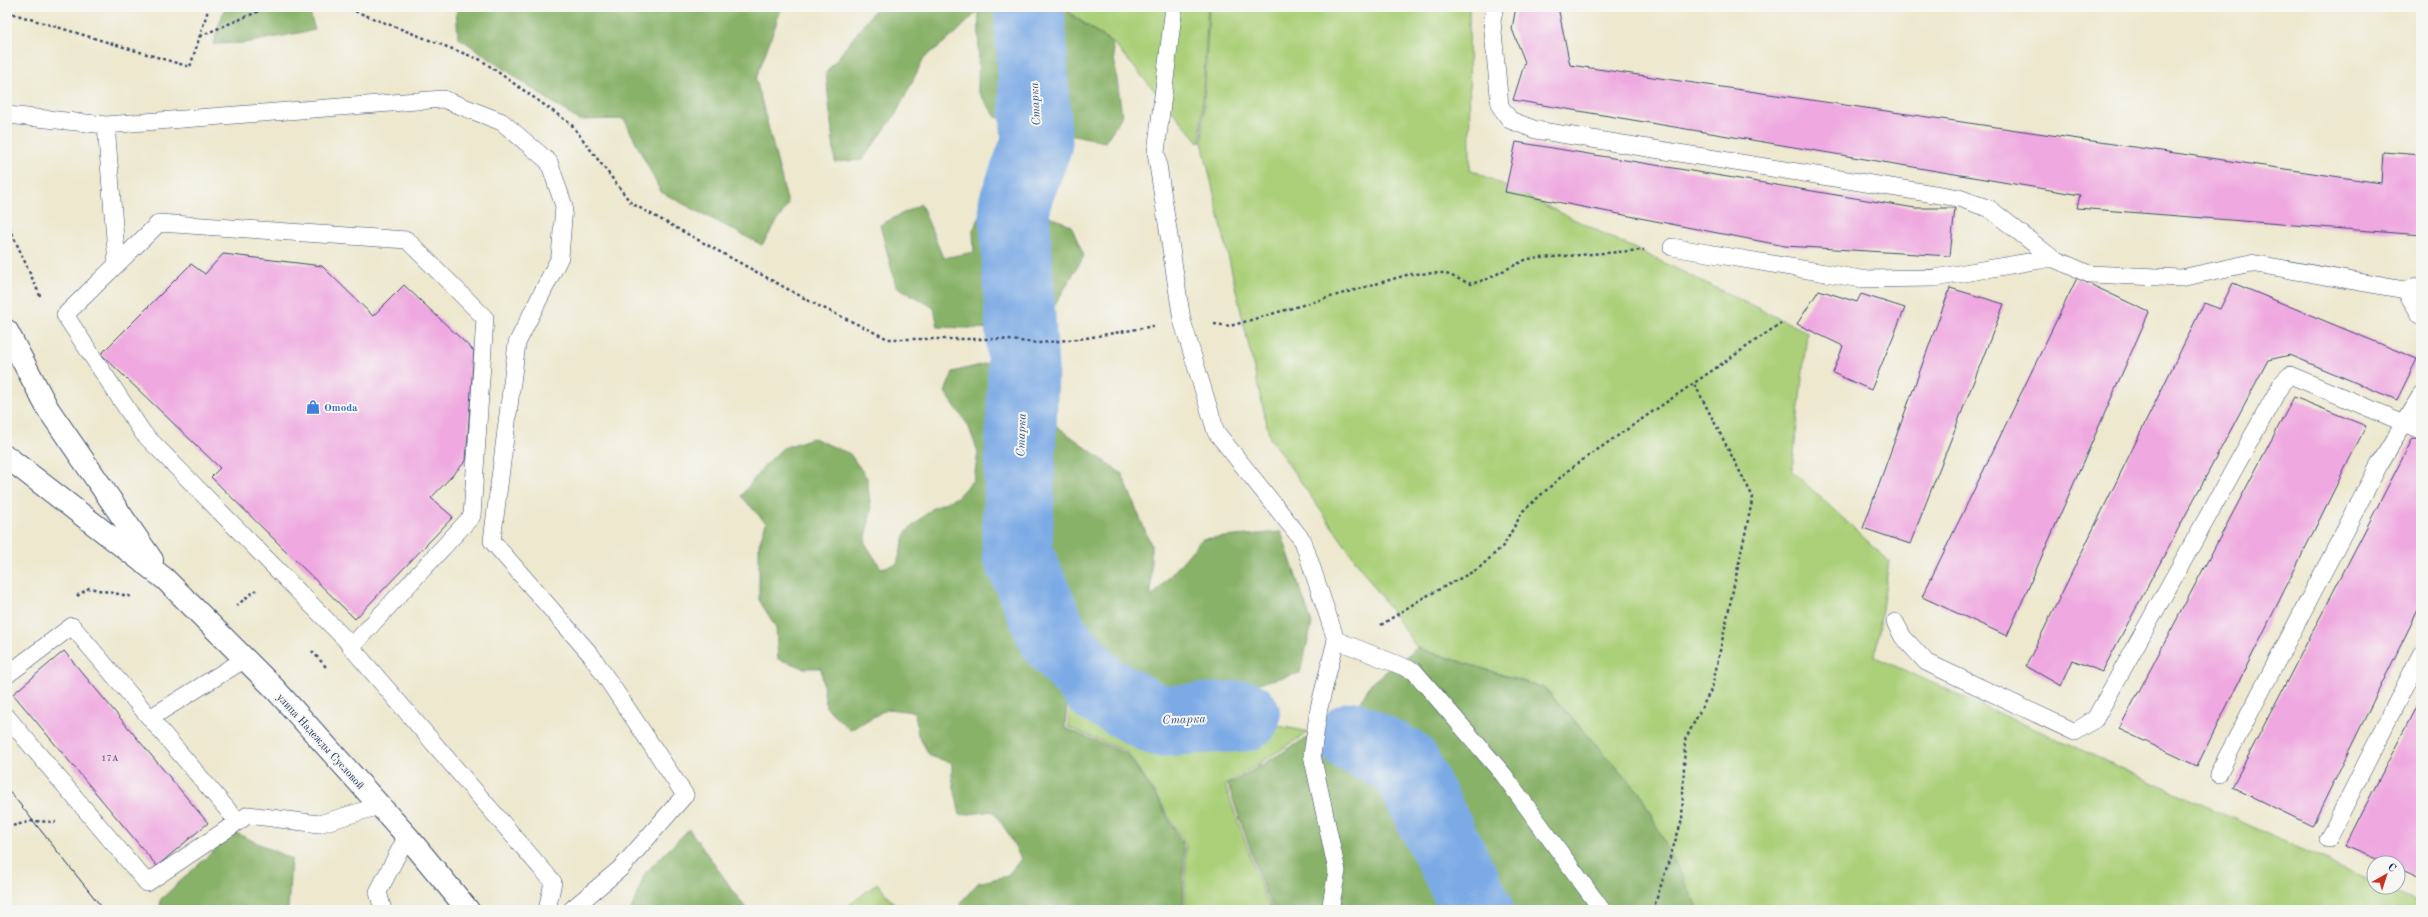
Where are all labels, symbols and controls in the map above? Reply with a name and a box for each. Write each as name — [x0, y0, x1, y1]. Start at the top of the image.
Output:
water label: Старка — [1029, 81, 1043, 126]
shop icon: Omoda — [305, 399, 321, 415]
place label: Omoda — [324, 403, 358, 414]
water label: Старка — [1015, 412, 1029, 457]
street label: улица Надежды Сусловой — [274, 692, 366, 792]
water label: Старка — [1162, 713, 1207, 727]
house number: 17А — [101, 754, 119, 763]
north arrow — [2366, 855, 2406, 895]
text: С — [2385, 862, 2398, 875]

